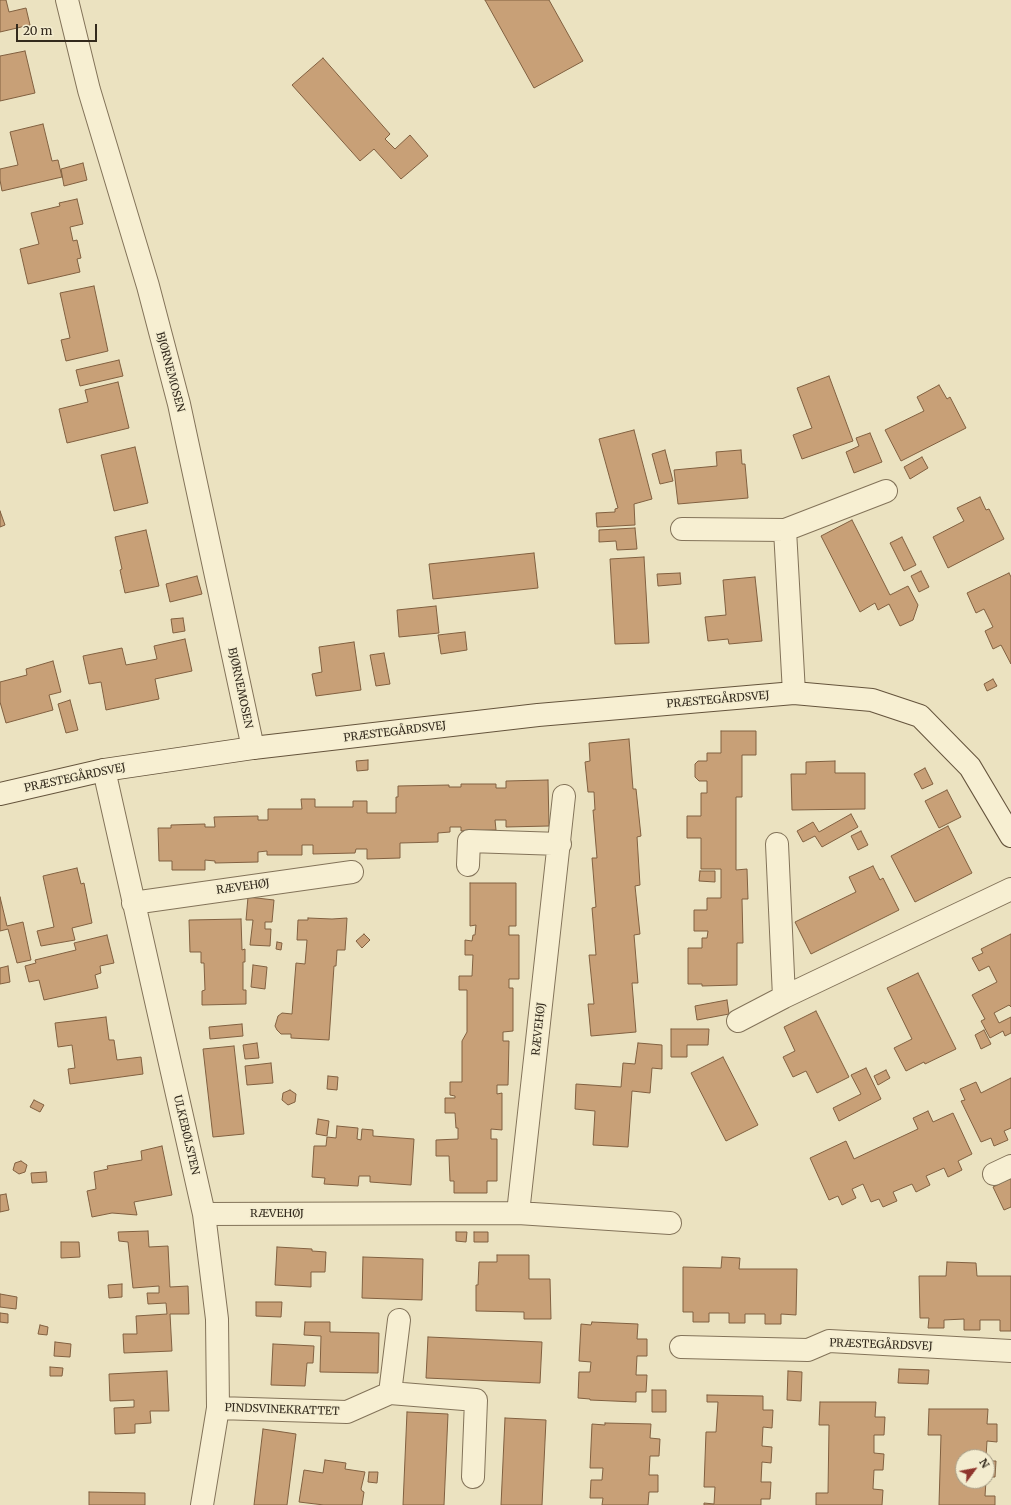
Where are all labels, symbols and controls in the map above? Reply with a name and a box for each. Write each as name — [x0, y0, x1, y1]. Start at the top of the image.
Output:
scale bar — [18, 16, 99, 42]
text: 20 m — [23, 23, 52, 38]
street label: BJØRNEMOSEN — [153, 330, 187, 414]
street label: BJØRNEMOSEN — [225, 646, 255, 730]
street label: PRÆSTEGÅRDSVEJ — [666, 689, 770, 711]
street label: PRÆSTEGÅRDSVEJ — [343, 719, 447, 745]
street label: PRÆSTEGÅRDSVEJ — [23, 761, 127, 795]
street label: RÆVEHØJ — [215, 877, 271, 897]
street label: RÆVEHØJ — [530, 1002, 548, 1056]
street label: ULKEBØLSTEN — [170, 1094, 202, 1176]
street label: RÆVEHØJ — [250, 1207, 304, 1221]
street label: PRÆSTEGÅRDSVEJ — [829, 1337, 933, 1353]
street label: PINDSVINEKRATTET — [224, 1401, 340, 1419]
north arrow — [955, 1449, 995, 1489]
text: N — [976, 1456, 993, 1471]

